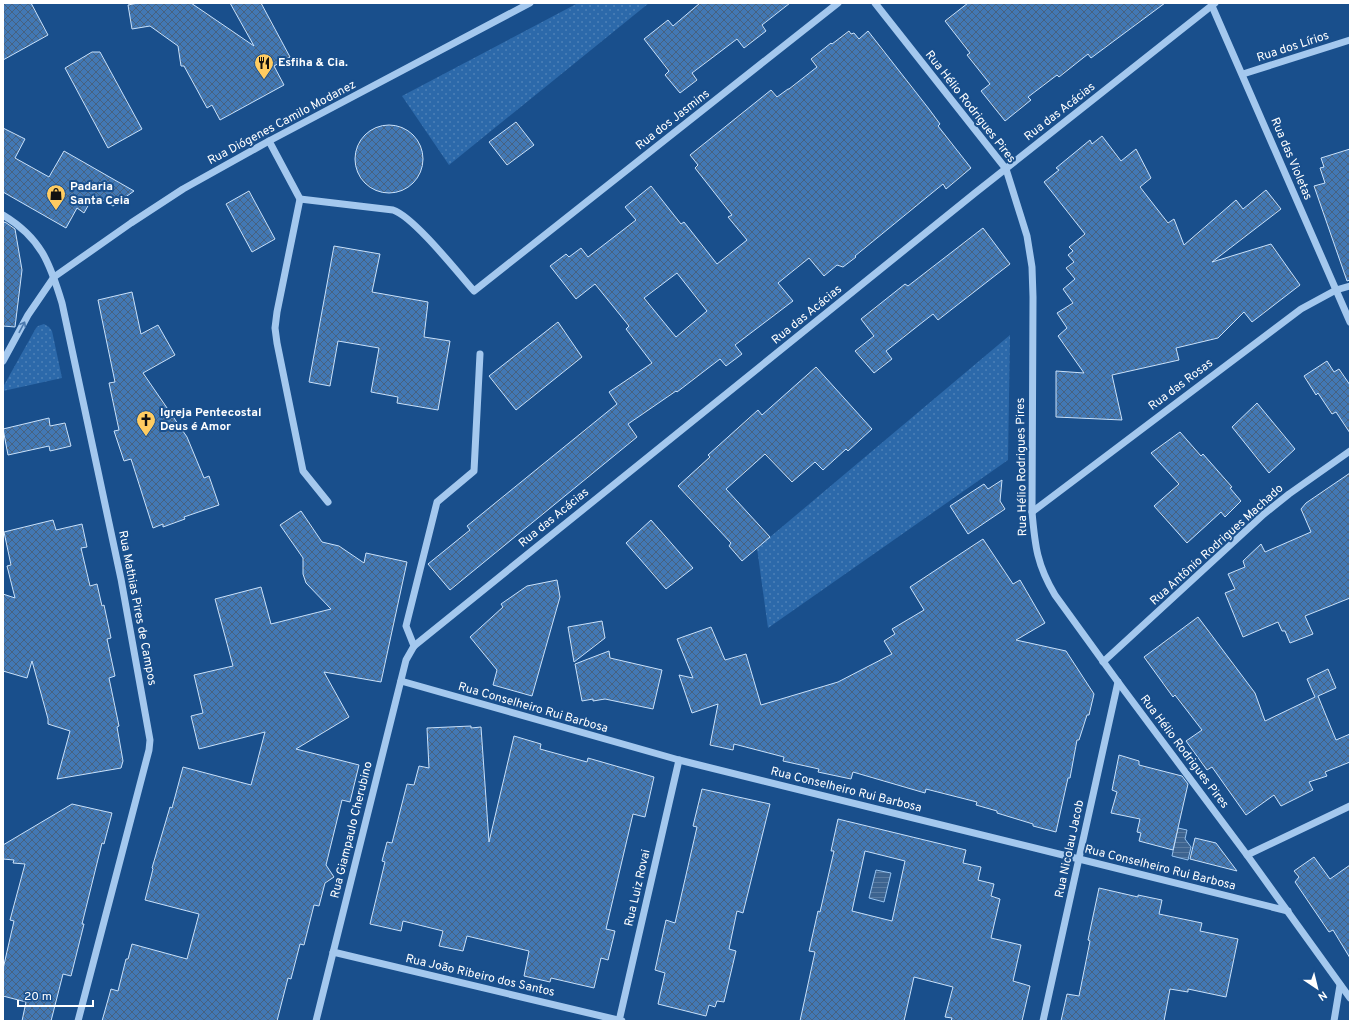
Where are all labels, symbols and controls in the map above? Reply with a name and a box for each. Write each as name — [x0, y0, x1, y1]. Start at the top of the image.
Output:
street label: Rua dos Lírios — [1255, 28, 1331, 66]
street label: Rua Hélio Rodrigues Pires — [921, 47, 1019, 167]
restaurant icon: Esfiha & Cia. — [253, 52, 275, 80]
place label: Esfiha & Cia. — [278, 55, 348, 71]
street label: Rua Diógenes Camilo Modanez — [205, 77, 359, 169]
street label: Rua das Acácias — [1021, 79, 1099, 145]
street label: Rua dos Jasmins — [633, 86, 713, 154]
street label: Rua das Violetas — [1266, 115, 1316, 203]
place label: Padaria Santa Ceia — [70, 179, 130, 209]
shop icon: Padaria Santa Ceia — [45, 183, 67, 211]
street label: Rua das Acácias — [768, 282, 846, 348]
one-way arrow — [18, 321, 26, 333]
street label: Rua das Rosas — [1145, 355, 1217, 415]
street label: Rua Hélio Rodrigues Pires — [1013, 398, 1031, 536]
place label: Igreja Pentecostal Deus é Amor — [160, 405, 261, 435]
church icon: Igreja Pentecostal Deus é Amor — [135, 409, 157, 437]
street label: Rua Antônio Rodrigues Machado — [1147, 481, 1287, 609]
street label: Rua das Acácias — [515, 485, 593, 551]
street label: Rua Mathias Pires de Campos — [114, 529, 160, 687]
street label: Rua Conselheiro Rui Barbosa — [456, 679, 610, 737]
street label: Rua Hélio Rodrigues Pires — [1136, 692, 1232, 812]
street label: Rua Giampaulo Cherubino — [327, 760, 377, 900]
street label: Rua Conselheiro Rui Barbosa — [769, 763, 923, 817]
street label: Rua Nicolau Jacob — [1052, 798, 1088, 899]
street label: Rua Conselheiro Rui Barbosa — [1083, 841, 1237, 895]
street label: Rua Luiz Rovai — [621, 848, 655, 928]
street label: Rua João Ribeiro dos Santos — [404, 951, 556, 1001]
north arrow — [1297, 968, 1337, 1008]
scale bar — [18, 982, 93, 1008]
text: N — [1315, 987, 1329, 1003]
text: 20 m — [24, 989, 52, 1005]

